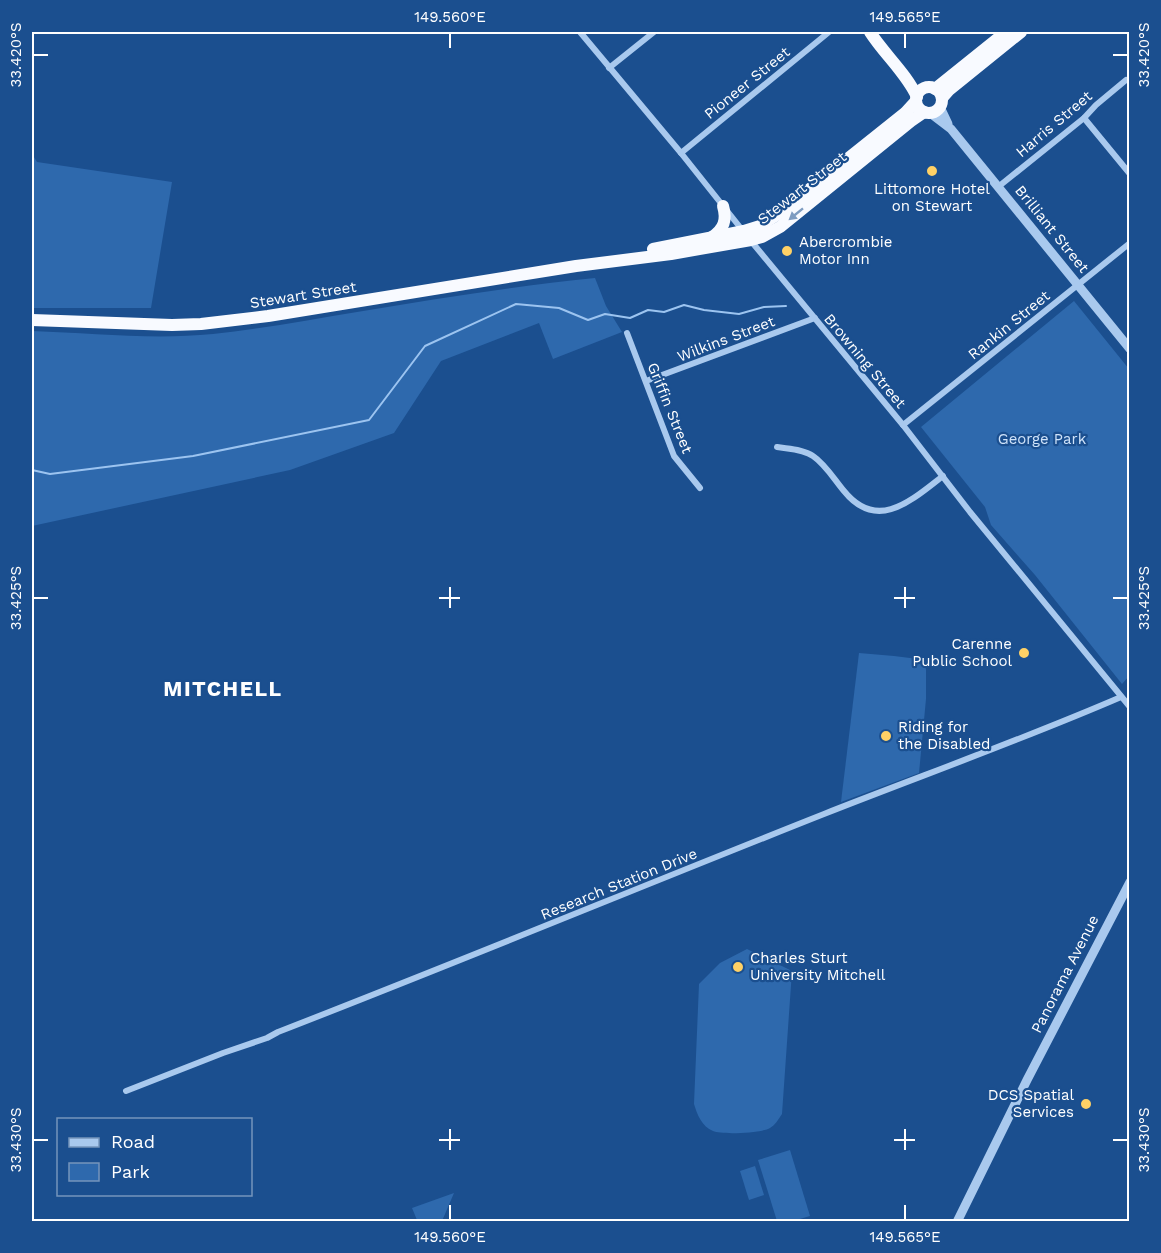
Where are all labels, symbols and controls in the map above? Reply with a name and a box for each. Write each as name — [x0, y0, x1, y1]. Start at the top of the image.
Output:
text: 149.560°E — [414, 8, 486, 26]
text: 149.565°E — [869, 8, 941, 26]
text: 33.420°S — [7, 22, 25, 88]
text: 33.420°S — [1135, 22, 1153, 88]
street label: Pioneer Street — [701, 43, 794, 123]
street label: Harris Street — [1012, 86, 1096, 161]
street label: Stewart Street — [754, 147, 850, 228]
marker: Littomore Hotel on Stewart — [925, 164, 939, 178]
place label: Littomore Hotel on Stewart — [874, 180, 990, 215]
street label: Brilliant Street — [1011, 182, 1093, 277]
one-way arrow — [789, 207, 804, 220]
place label: Abercrombie Motor Inn — [799, 233, 892, 268]
marker: Abercrombie Motor Inn — [780, 244, 794, 258]
street label: Stewart Street — [249, 278, 358, 312]
street label: Rankin Street — [965, 286, 1054, 363]
street label: Browning Street — [820, 310, 910, 412]
street label: Wilkins Street — [675, 312, 778, 366]
street label: Griffin Street — [644, 360, 697, 457]
park label: George Park — [998, 430, 1087, 448]
text: 33.425°S — [7, 566, 25, 630]
text: 33.425°S — [1135, 566, 1153, 630]
place label: Carenne Public School — [912, 635, 1012, 670]
marker: Carenne Public School — [1017, 646, 1031, 660]
district label: MITCHELL — [163, 676, 283, 701]
place label: Riding for the Disabled — [898, 718, 991, 753]
marker: Riding for the Disabled — [879, 729, 893, 743]
street label: Research Station Drive — [538, 844, 700, 924]
street label: Panorama Avenue — [1027, 912, 1103, 1036]
place label: Charles Sturt University Mitchell — [750, 949, 886, 984]
marker: Charles Sturt University Mitchell — [731, 960, 745, 974]
place label: DCS Spatial Services — [988, 1086, 1074, 1121]
marker: DCS Spatial Services — [1079, 1097, 1093, 1111]
text: 33.430°S — [7, 1107, 25, 1173]
text: 33.430°S — [1135, 1107, 1153, 1173]
legend — [57, 1118, 252, 1196]
text: Road — [111, 1131, 155, 1152]
text: Park — [111, 1161, 150, 1182]
text: 149.560°E — [414, 1228, 486, 1246]
text: 149.565°E — [869, 1228, 941, 1246]

